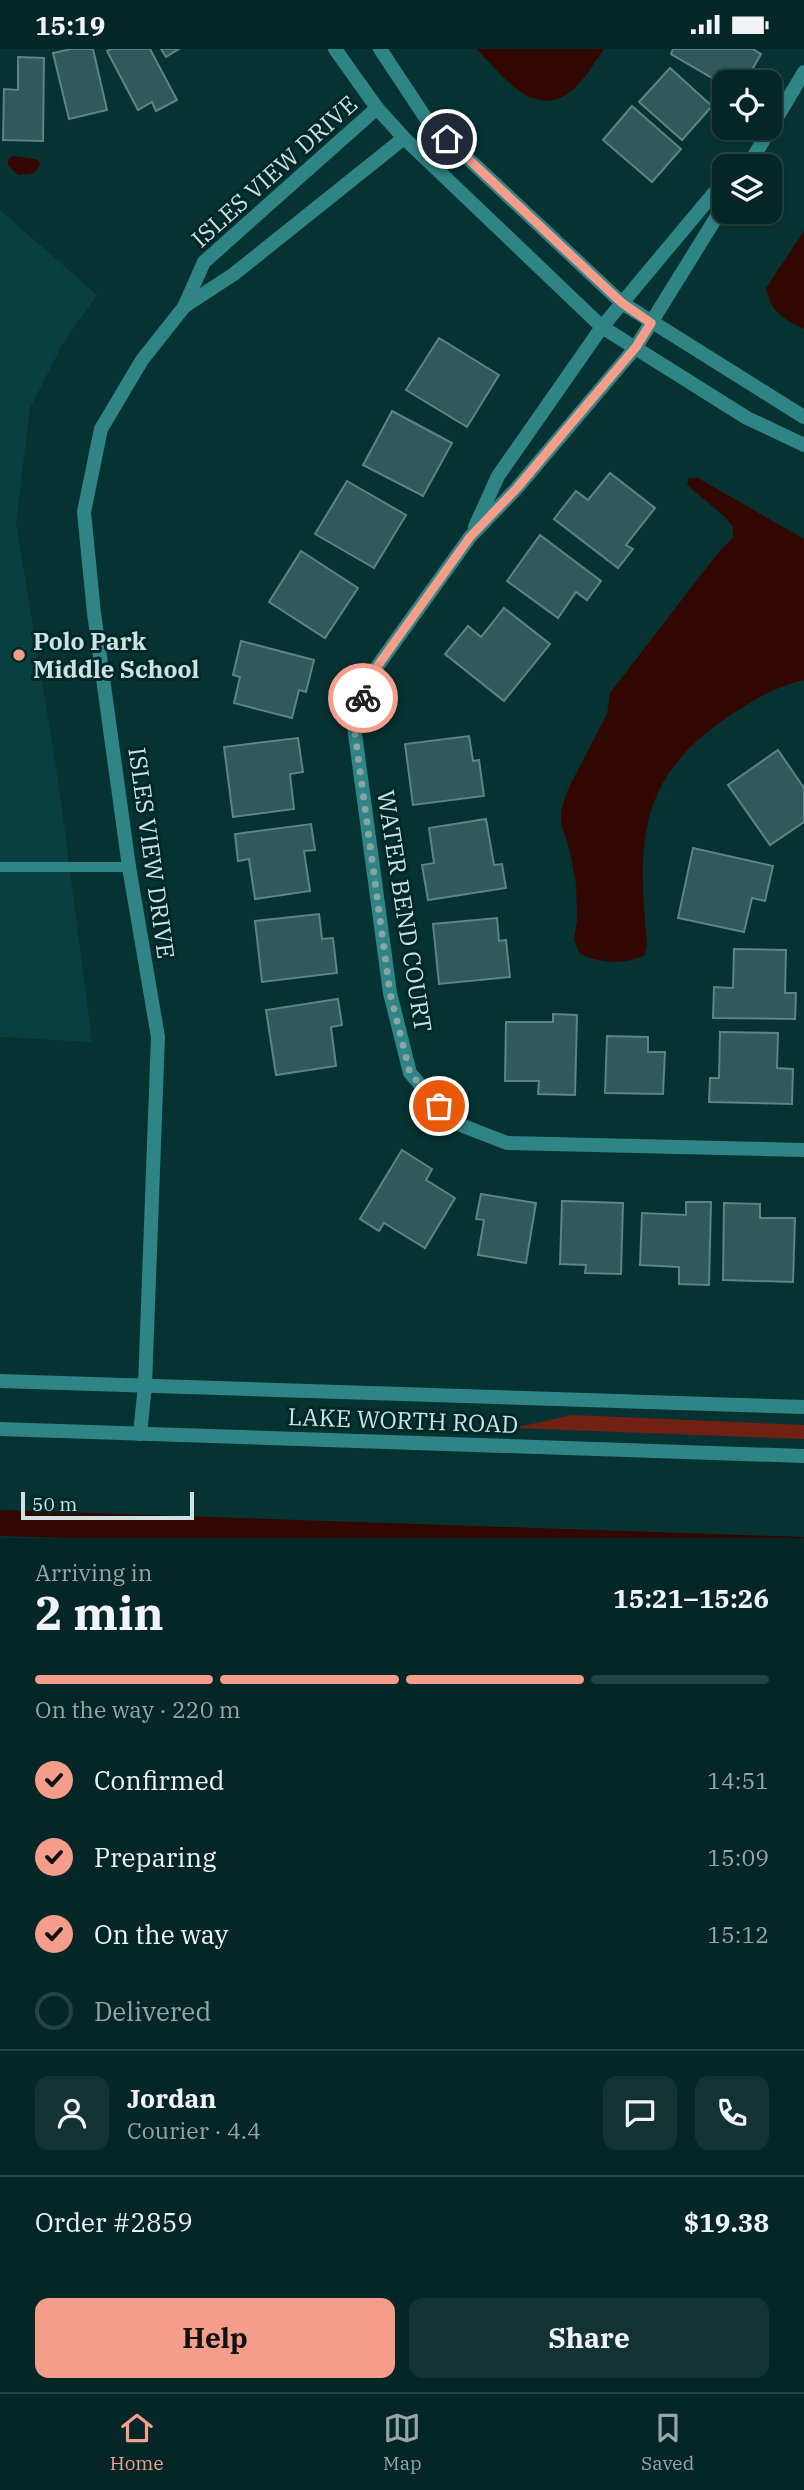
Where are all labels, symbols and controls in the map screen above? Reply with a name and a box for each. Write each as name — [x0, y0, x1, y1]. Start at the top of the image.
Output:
text: 15:19 — [35, 8, 105, 42]
map controls — [712, 70, 782, 224]
button: locate — [712, 70, 782, 140]
street label: ISLES VIEW DRIVE — [184, 88, 364, 254]
pin — [417, 109, 477, 169]
icon: home — [428, 120, 466, 158]
button: layers — [712, 154, 782, 224]
place label: Polo Park Middle School — [33, 625, 200, 685]
marker: Polo Park Middle School — [11, 647, 27, 663]
courier — [328, 663, 398, 733]
icon: bike — [344, 679, 382, 717]
street label: ISLES VIEW DRIVE — [121, 745, 183, 961]
street label: WATER BEND COURT — [370, 788, 440, 1034]
pin — [409, 1076, 469, 1136]
icon: bag — [420, 1087, 458, 1125]
street label: LAKE WORTH ROAD — [287, 1400, 519, 1440]
scale bar — [21, 1489, 194, 1521]
text: 50 m — [32, 1492, 77, 1516]
text: Arriving in — [35, 1557, 152, 1587]
text: 15:21–15:26 — [613, 1581, 769, 1615]
text: 2 min — [35, 1583, 164, 1643]
text: On the way · 220 m — [35, 1694, 241, 1724]
icon: check — [35, 1761, 73, 1799]
text: Confirmed — [94, 1763, 225, 1797]
text: 14:51 — [707, 1765, 769, 1795]
icon: check — [35, 1838, 73, 1876]
text: Preparing — [94, 1840, 216, 1874]
text: 15:09 — [707, 1842, 769, 1872]
icon: check — [35, 1915, 73, 1953]
text: On the way — [94, 1917, 228, 1951]
text: 15:12 — [707, 1919, 769, 1949]
text: Delivered — [94, 1994, 211, 2028]
button: person — [35, 2076, 109, 2150]
button: chat — [603, 2076, 677, 2150]
button: phone — [695, 2076, 769, 2150]
text: Jordan — [127, 2081, 217, 2115]
text: Courier · 4.4 — [127, 2115, 261, 2145]
text: Order #2859 — [35, 2205, 193, 2239]
text: $19.38 — [684, 2205, 769, 2239]
button: Help — [35, 2298, 395, 2378]
button: Share — [409, 2298, 769, 2378]
tab: Home — [110, 2409, 164, 2475]
tab: Map — [383, 2409, 422, 2475]
tab: Saved — [641, 2409, 694, 2475]

